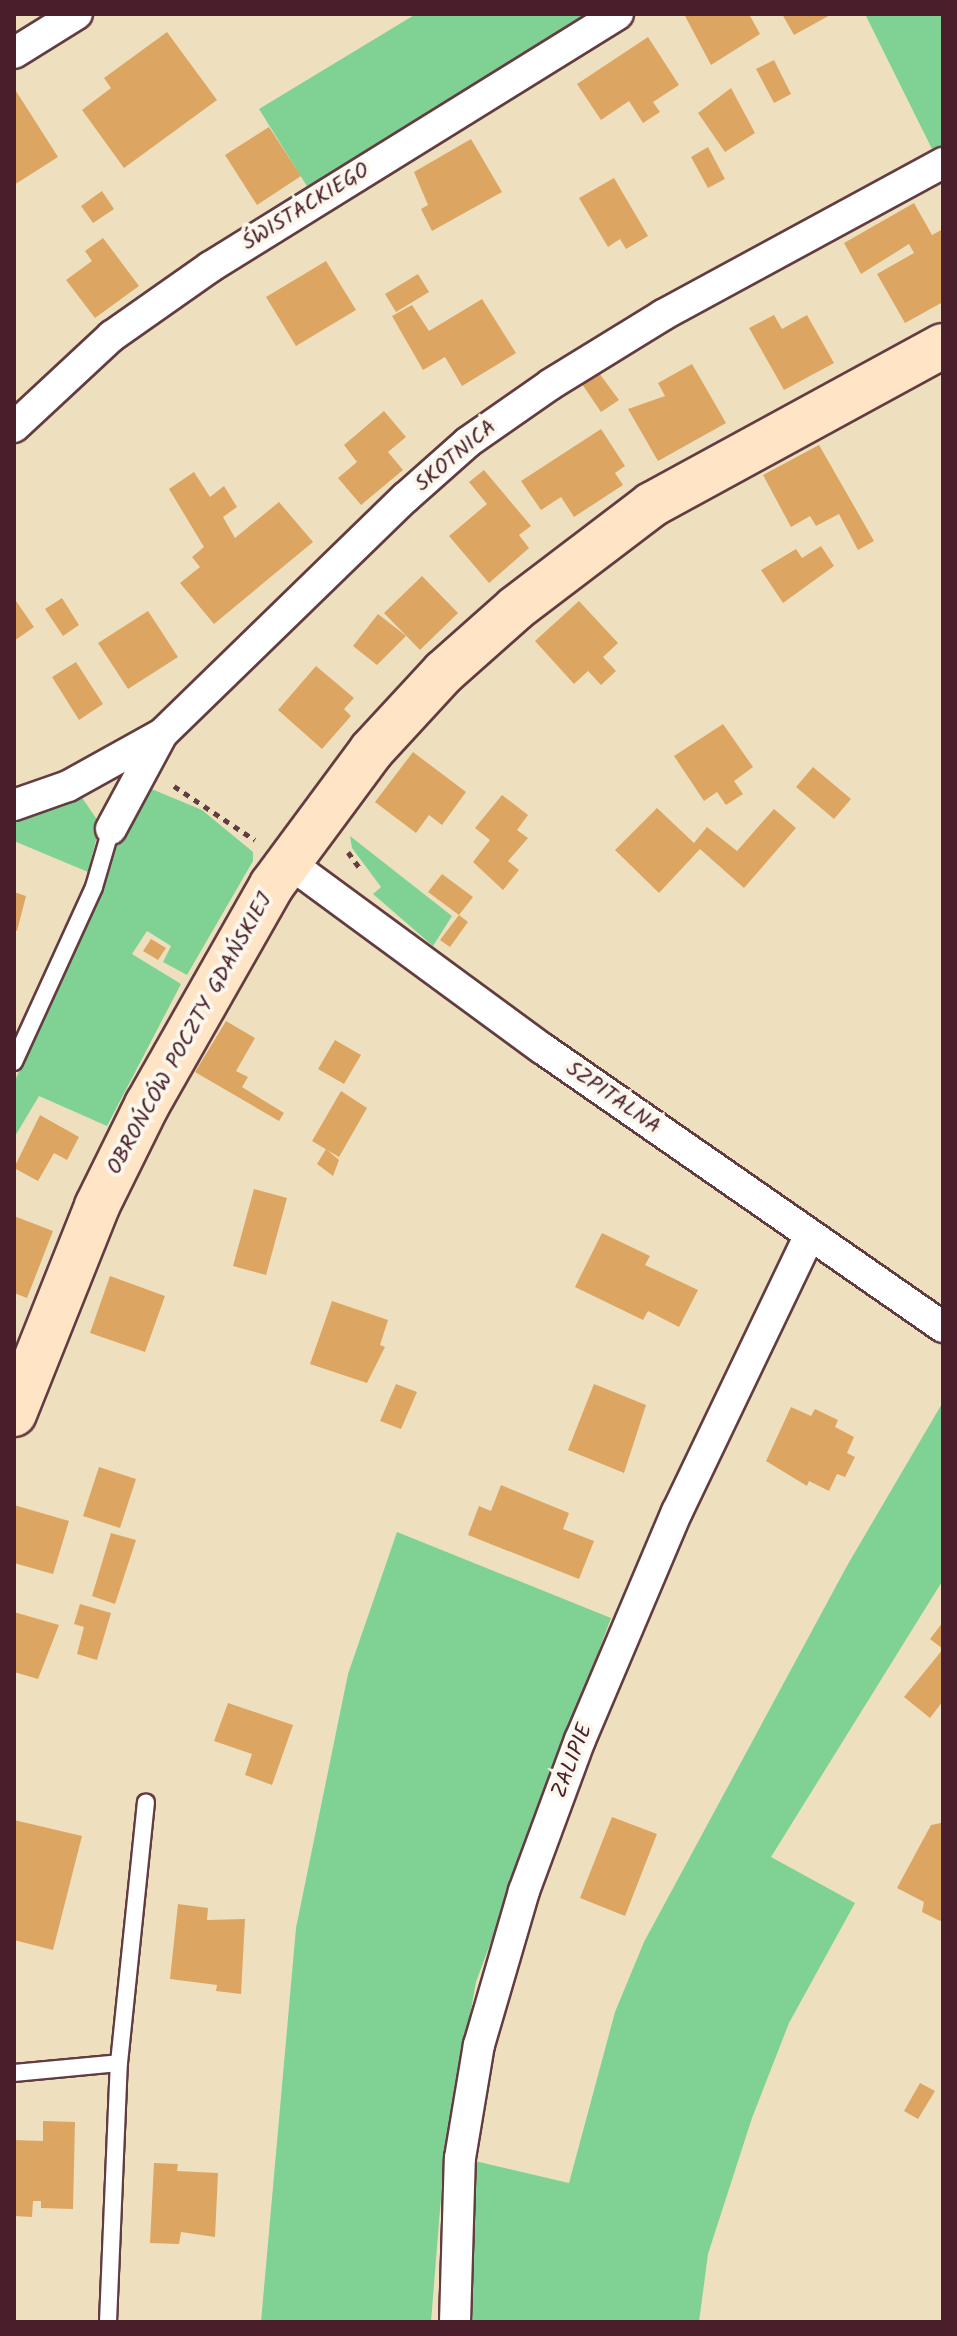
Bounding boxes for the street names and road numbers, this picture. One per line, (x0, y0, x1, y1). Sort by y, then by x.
street label: ŚWISTACKIEGO (237, 157, 375, 257)
street label: SKOTNICA (410, 414, 502, 498)
street label: OBROŃCÓW POCZTY GDAŃSKIEJ (101, 889, 279, 1179)
street label: SZPITALNA (561, 1056, 665, 1140)
street label: ZALIPIE (547, 1720, 599, 1802)

